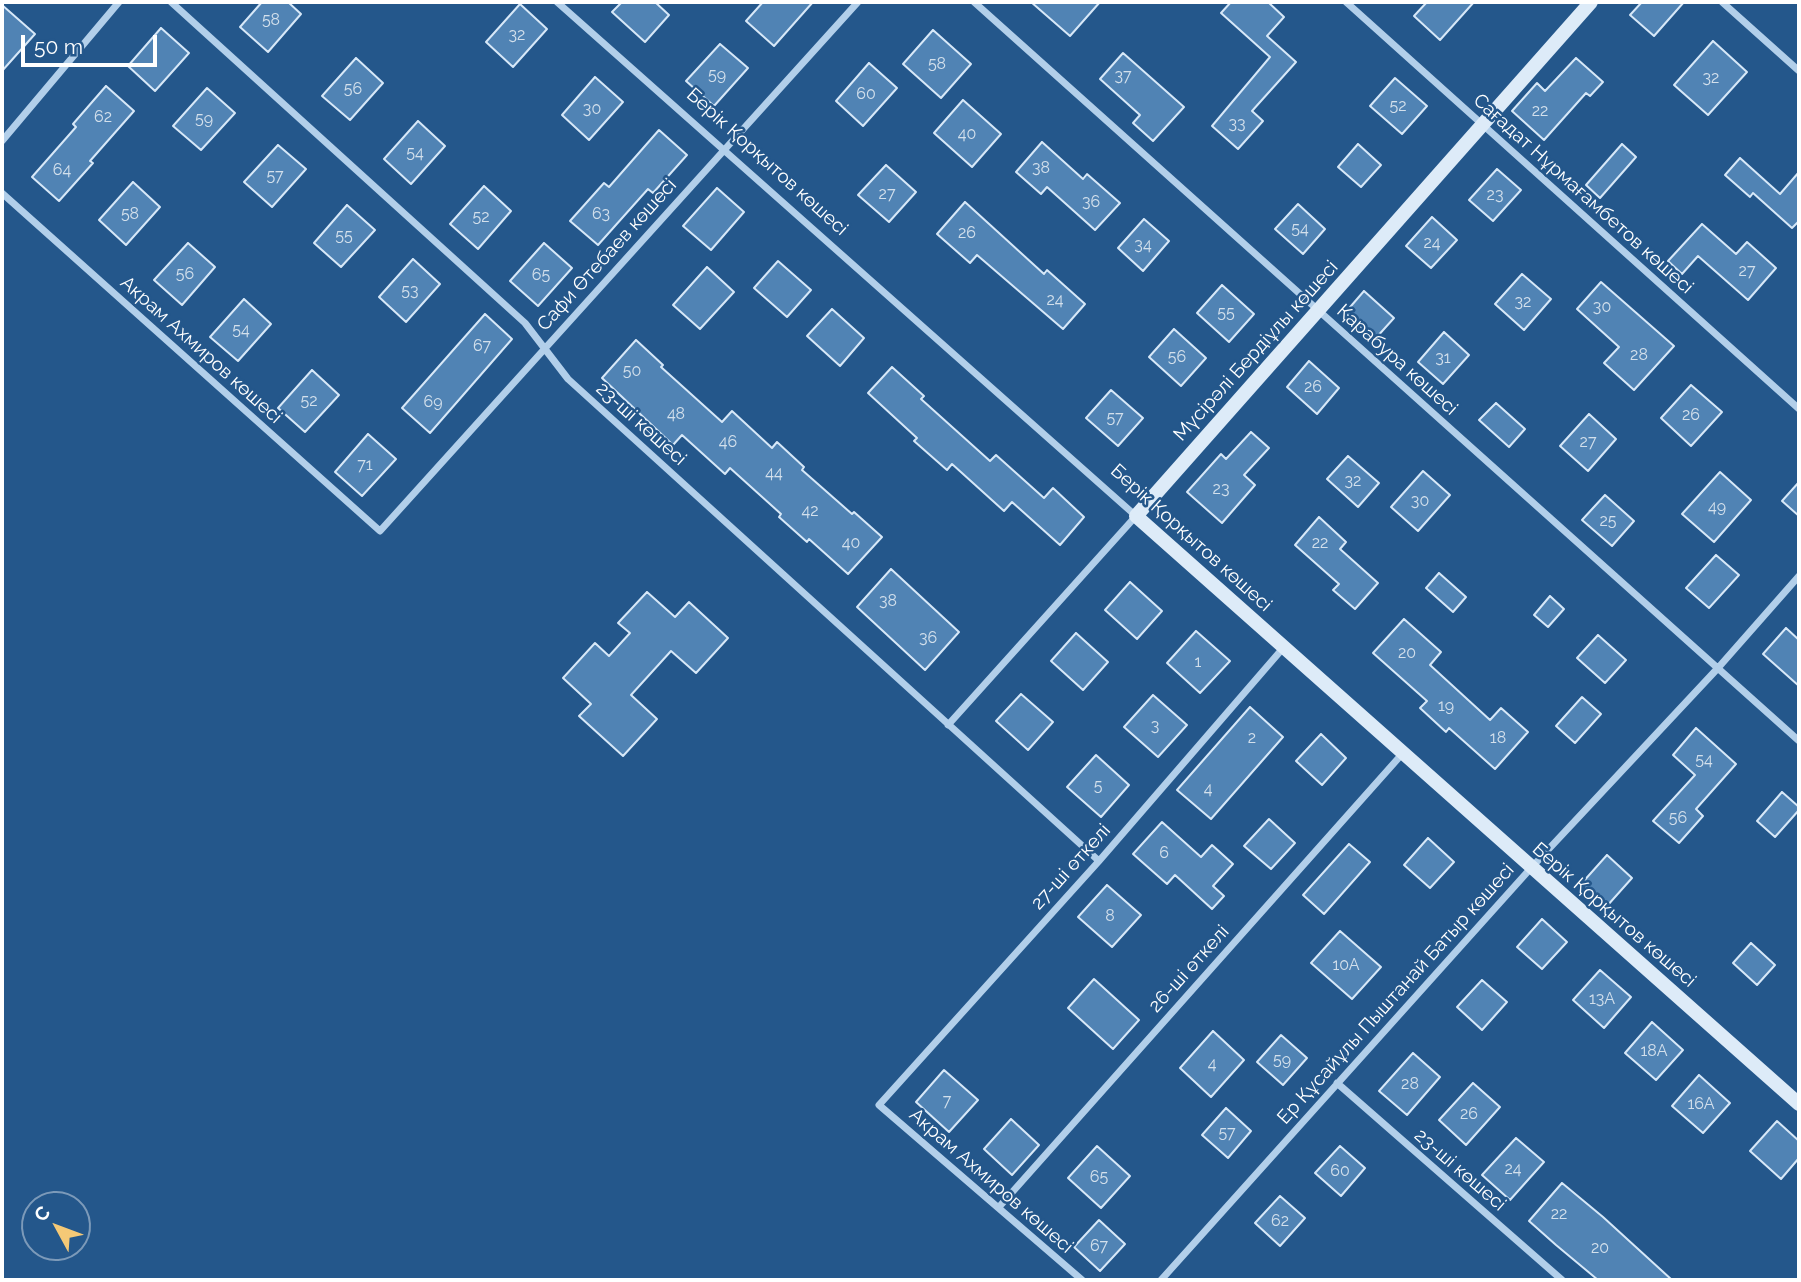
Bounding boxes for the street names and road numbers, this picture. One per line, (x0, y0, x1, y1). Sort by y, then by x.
street label: Берік Қорқытов көшесі (682, 84, 852, 240)
street label: Сағадат Нұрмағамбетов көшесі (1468, 89, 1698, 299)
street label: Сафи Өтебаев көшесі (533, 174, 681, 336)
street label: Мүсірәлі Бердіұлы көшесі (1169, 256, 1343, 446)
street label: Акрам Ахмиров көшесі (116, 271, 286, 429)
street label: Қарабура көшесі (1332, 300, 1462, 420)
street label: 23-шi көшесi (591, 377, 691, 471)
street label: Берік Қорқытов көшесі (1106, 460, 1276, 616)
street label: 27-ші өткелі (1027, 819, 1115, 915)
street label: Берік Қорқытов көшесі (1528, 838, 1700, 992)
street label: Ер Құсайұлы Пыштанай Батыр көшесі (1273, 859, 1519, 1129)
street label: 26-ші өткелі (1144, 921, 1234, 1017)
street label: Акрам Ахмиров көшесі (904, 1104, 1078, 1258)
street label: 23-шi көшесi (1410, 1124, 1510, 1216)

